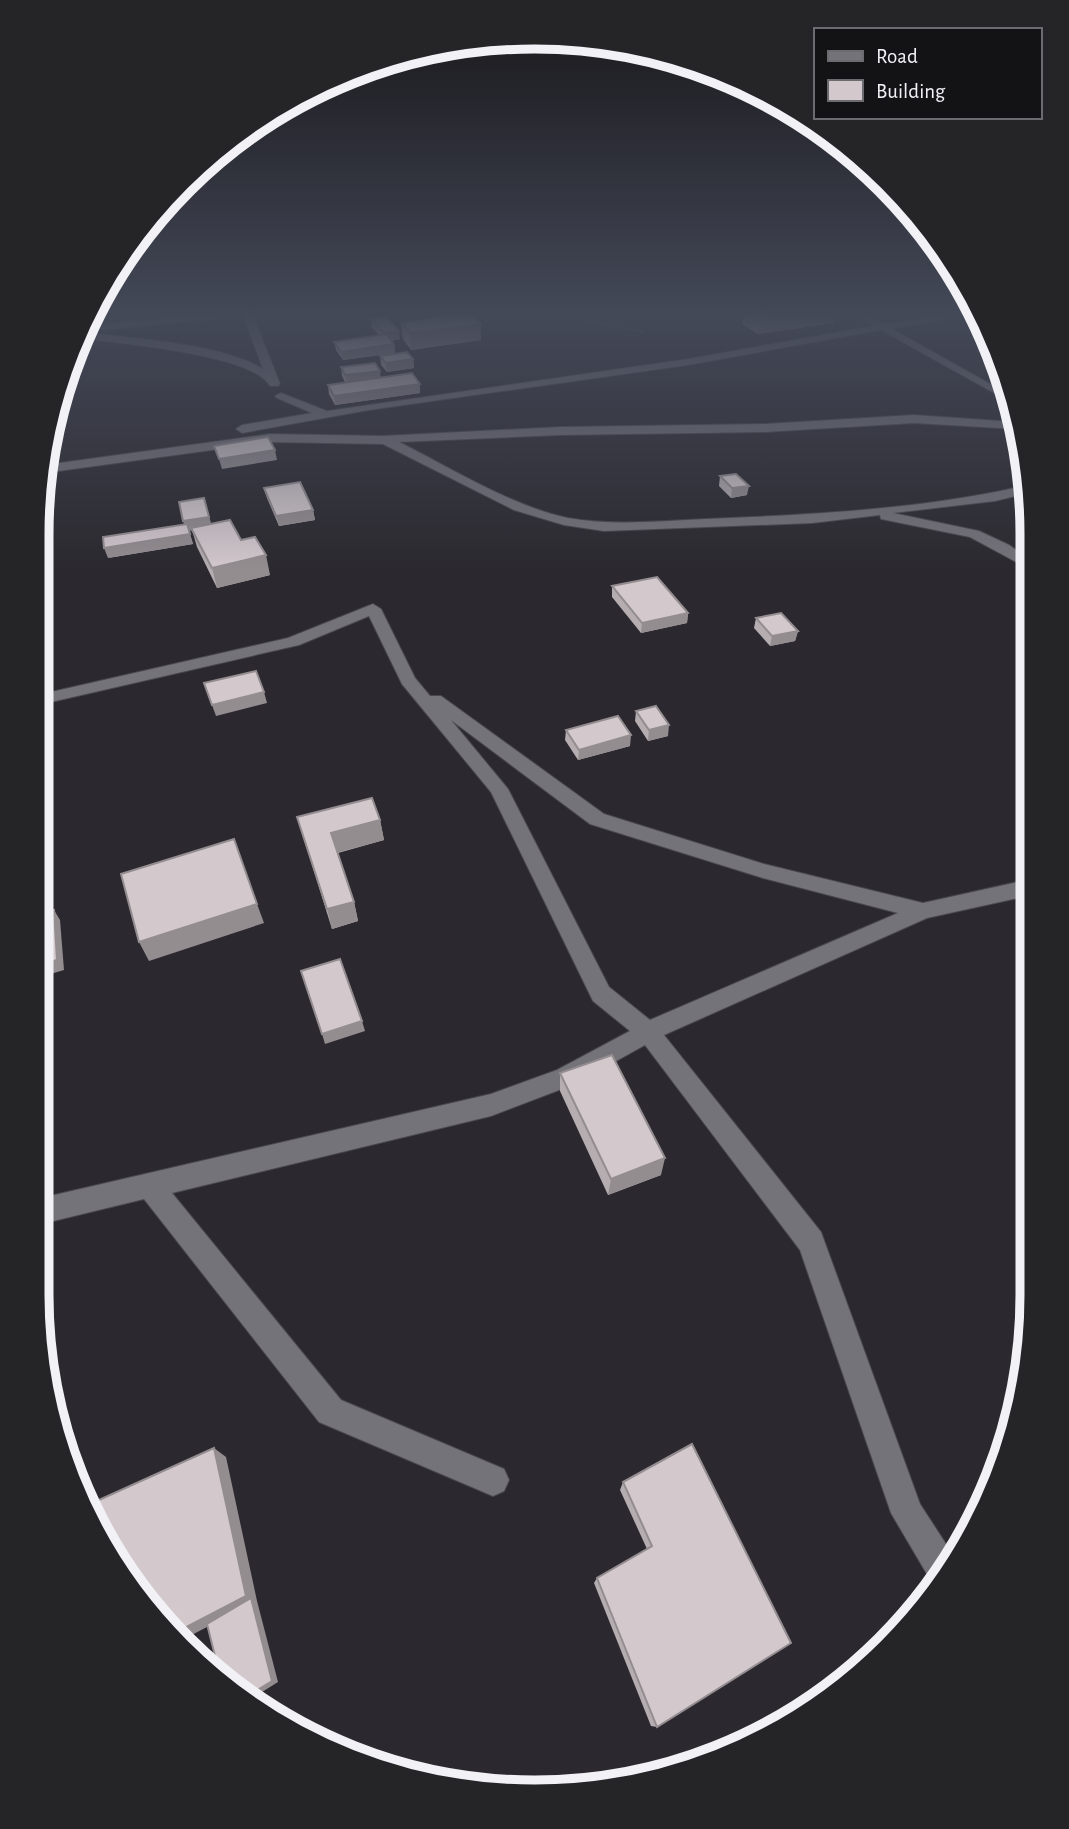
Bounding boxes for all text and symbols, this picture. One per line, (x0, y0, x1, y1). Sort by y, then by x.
legend (814, 28, 1041, 119)
text: Road (876, 46, 918, 67)
text: Building (876, 81, 946, 102)

